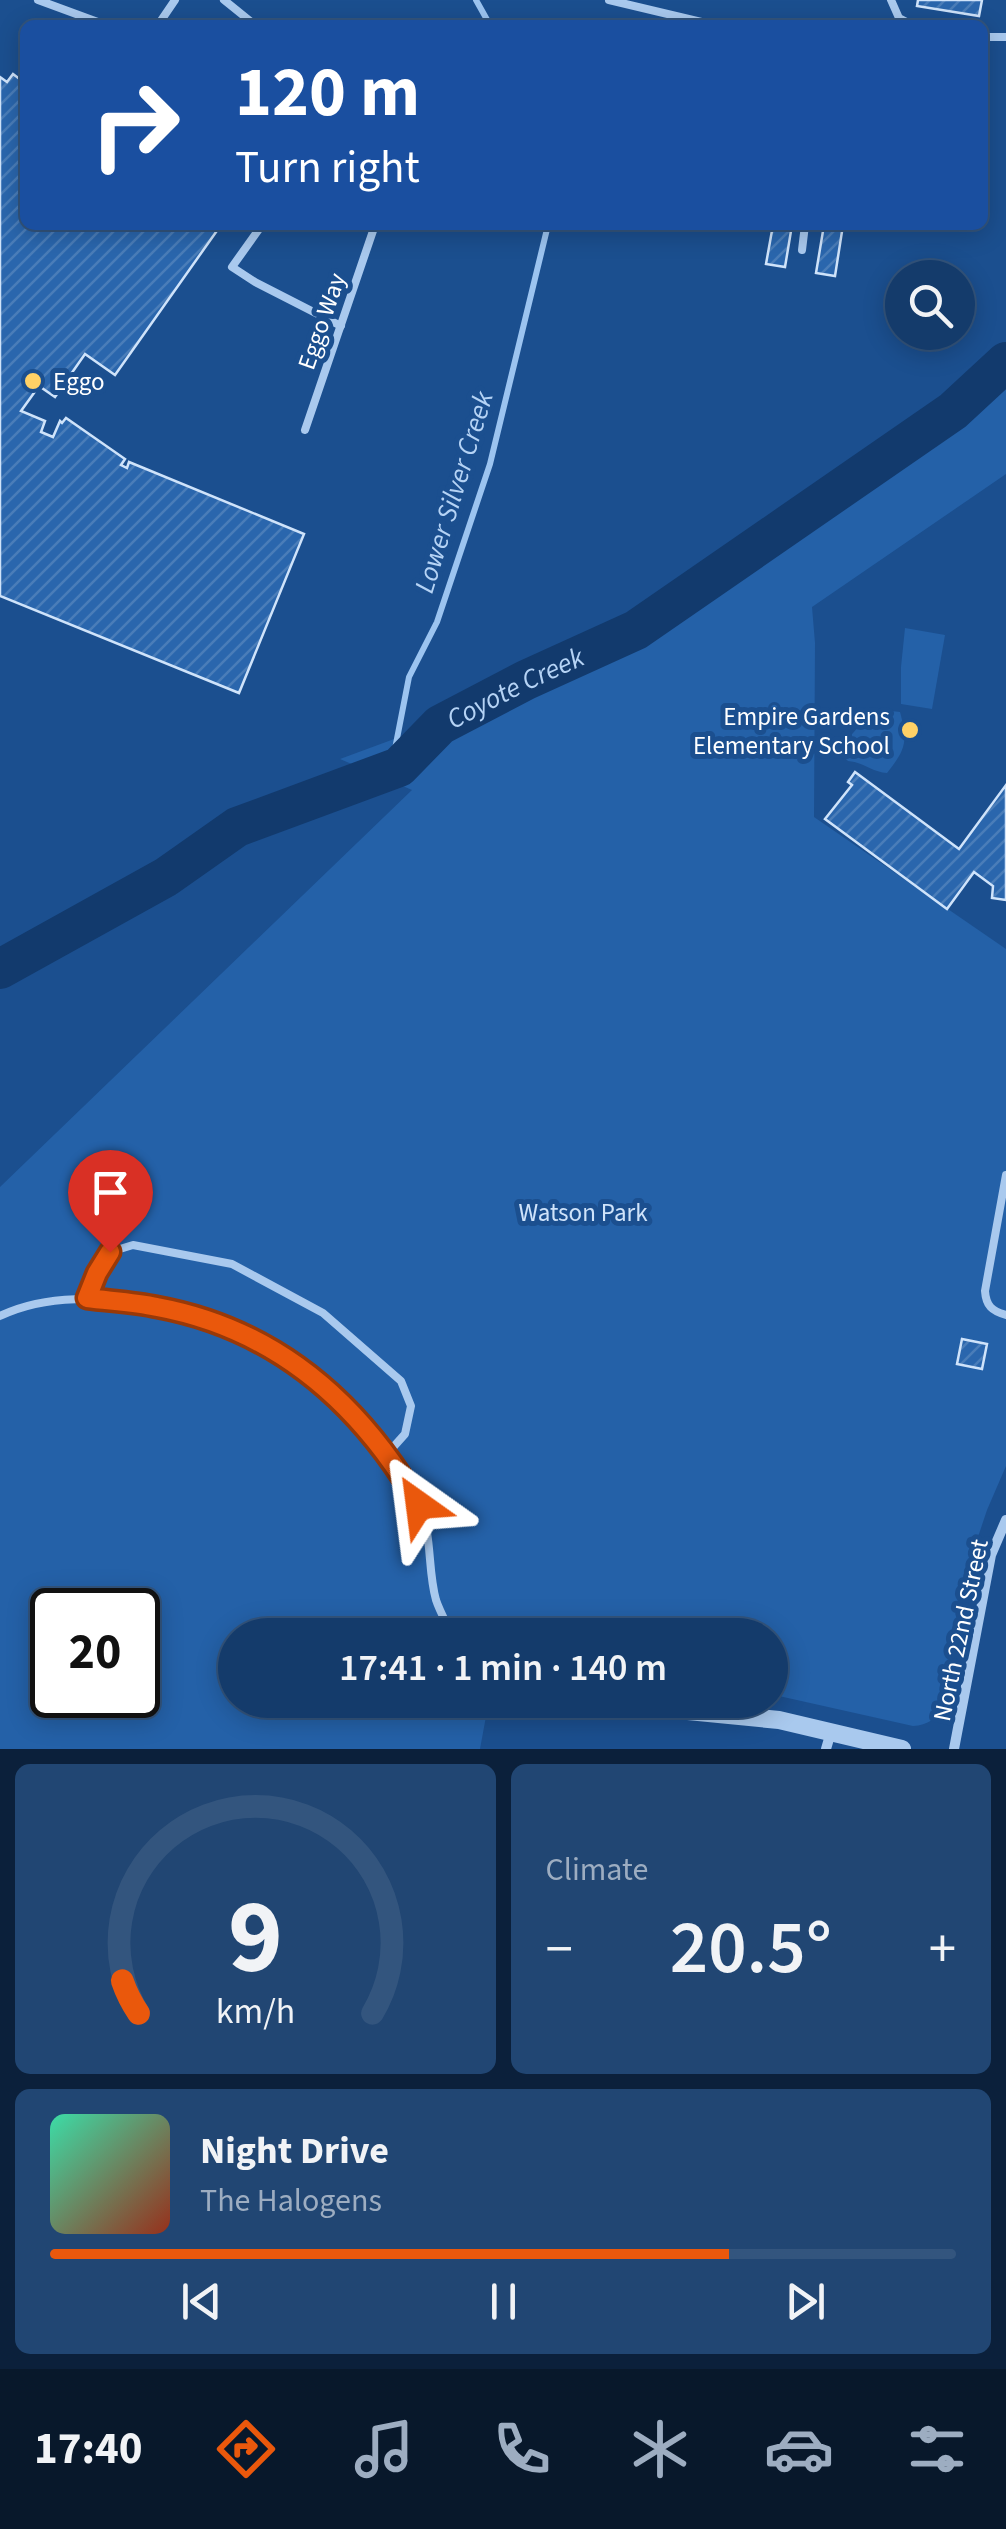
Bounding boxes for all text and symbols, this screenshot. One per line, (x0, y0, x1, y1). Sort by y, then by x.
text: 120 m (235, 43, 420, 143)
icon: right (70, 60, 200, 190)
text: Turn right (235, 136, 420, 200)
map controls (885, 260, 975, 350)
button: search (885, 260, 975, 350)
street label: Eggo Way (289, 268, 355, 375)
place label: Eggo (53, 364, 105, 400)
marker: Eggo (22, 370, 44, 392)
water label: Lower Silver Creek (404, 386, 504, 598)
water label: Coyote Creek (439, 637, 591, 739)
place label: Empire Gardens Elementary School (693, 699, 890, 764)
marker: Empire Gardens Elementary School (899, 719, 921, 741)
pin (68, 1150, 153, 1253)
icon: arrive (83, 1165, 138, 1220)
park label: Watson Park (518, 1195, 648, 1231)
position arrow (367, 1453, 471, 1557)
street label: North 22nd Street (924, 1535, 998, 1725)
speed limit sign: 20 (30, 1588, 160, 1718)
text: 17:41 · 1 min · 140 m (339, 1641, 667, 1695)
text: Climate (546, 1847, 648, 1893)
text: 9 (228, 1865, 283, 2013)
text: 20.5° (670, 1895, 832, 2002)
text: − (546, 1911, 573, 1989)
text: + (929, 1911, 956, 1989)
text: km/h (216, 1986, 295, 2037)
text: Night Drive (200, 2124, 389, 2178)
text: The Halogens (200, 2178, 382, 2224)
icon: previous (174, 2274, 229, 2329)
icon: pause (476, 2274, 531, 2329)
icon: next (778, 2274, 833, 2329)
icon: directions (211, 2414, 281, 2484)
icon: music (349, 2414, 419, 2484)
icon: phone (487, 2414, 557, 2484)
icon: climate (625, 2414, 695, 2484)
icon: car (764, 2414, 834, 2484)
icon: filters (902, 2414, 972, 2484)
text: 17:40 (34, 2417, 143, 2481)

